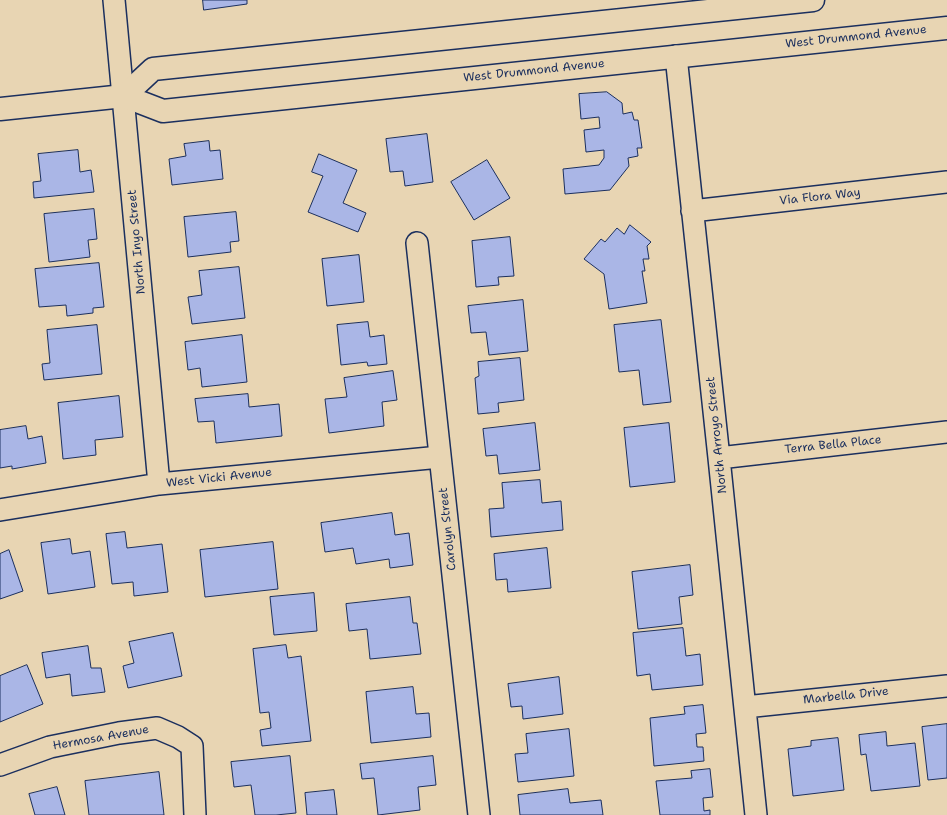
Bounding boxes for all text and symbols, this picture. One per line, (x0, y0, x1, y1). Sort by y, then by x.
street label: West Drummond Avenue (785, 22, 927, 52)
street label: West Drummond Avenue (463, 56, 605, 86)
street label: Via Flora Way (779, 186, 861, 208)
street label: North Inyo Street (125, 189, 149, 295)
street label: North Arroyo Street (704, 376, 730, 494)
street label: Terra Bella Place (784, 433, 882, 457)
street label: West Vicki Avenue (165, 465, 273, 491)
street label: Carolyn Street (436, 487, 460, 571)
street label: Marbella Drive (802, 684, 890, 708)
street label: Hermosa Avenue (52, 722, 150, 754)

